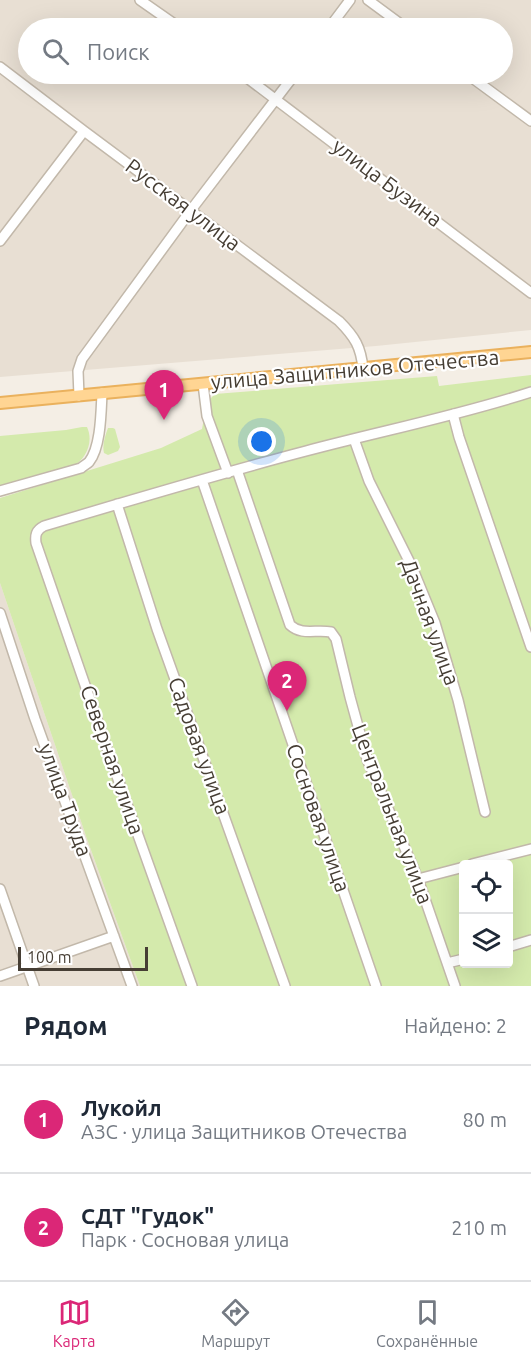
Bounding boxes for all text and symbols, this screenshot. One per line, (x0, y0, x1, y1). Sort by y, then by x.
search box (18, 18, 513, 84)
icon: search (39, 35, 72, 68)
text: Поиск (87, 39, 150, 64)
street label: улица Бузина (328, 133, 447, 231)
street label: Русская улица (121, 153, 246, 255)
street label: улица Защитников Отечества (210, 344, 500, 394)
pin: 1 (144, 370, 184, 420)
your location (247, 427, 276, 456)
street label: Дачная улица (397, 555, 465, 688)
pin: 2 (268, 662, 306, 711)
street label: Садовая улица (164, 674, 236, 818)
street label: Северная улица (76, 682, 150, 838)
street label: Центральная улица (348, 720, 438, 907)
street label: улица Труда (34, 740, 97, 859)
street label: Сосновая улица (282, 740, 356, 895)
map controls (459, 860, 513, 968)
button: locate (459, 860, 513, 914)
button: layers (459, 914, 513, 968)
scale bar (18, 944, 148, 972)
text: 100 m (27, 948, 72, 966)
text: Рядом (24, 1011, 108, 1040)
text: Найдено: 2 (404, 1014, 507, 1037)
text: Лукойл (81, 1095, 162, 1120)
text: 1 (38, 1108, 49, 1131)
text: 80 m (463, 1108, 507, 1131)
text: АЗС · улица Защитников Отечества (81, 1120, 407, 1143)
text: СДТ "Гудок" (81, 1203, 214, 1228)
text: 2 (38, 1216, 49, 1239)
text: 210 m (451, 1216, 507, 1239)
text: Парк · Сосновая улица (81, 1228, 289, 1251)
tab: Карта (53, 1296, 95, 1350)
tab: Маршрут (201, 1296, 270, 1350)
tab: Сохранённые (376, 1296, 478, 1350)

